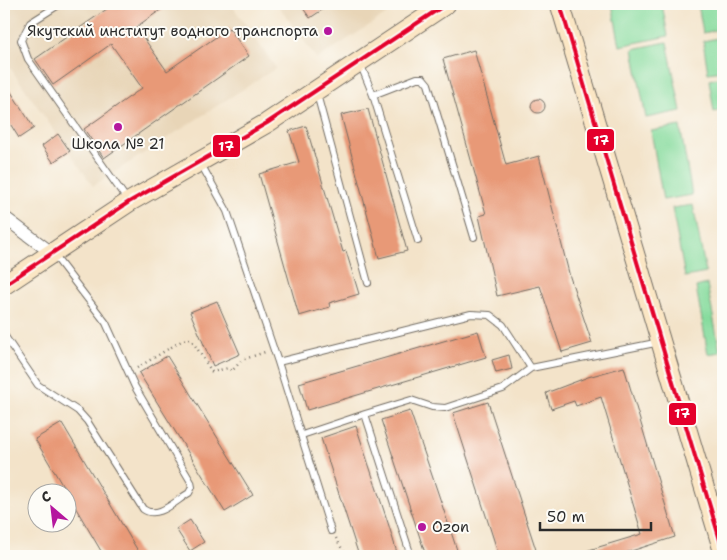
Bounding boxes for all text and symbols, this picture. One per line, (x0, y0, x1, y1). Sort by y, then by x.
place label: Якутский институт водного транспорта (27, 21, 319, 41)
marker: Якутский институт водного транспорта (322, 25, 334, 37)
marker: Школа № 21 (112, 121, 124, 133)
line badge: 17 (586, 128, 615, 152)
text: 17 (593, 131, 609, 149)
place label: Школа № 21 (72, 134, 164, 154)
line badge: 17 (212, 134, 241, 158)
text: 17 (218, 137, 234, 155)
line badge: 17 (668, 402, 697, 426)
text: 17 (674, 404, 690, 422)
north arrow (28, 482, 78, 532)
text: С (38, 487, 54, 506)
scale bar (540, 500, 651, 532)
text: 50 m (547, 507, 585, 527)
place label: Ozon (432, 517, 469, 537)
marker: Ozon (416, 521, 428, 533)

